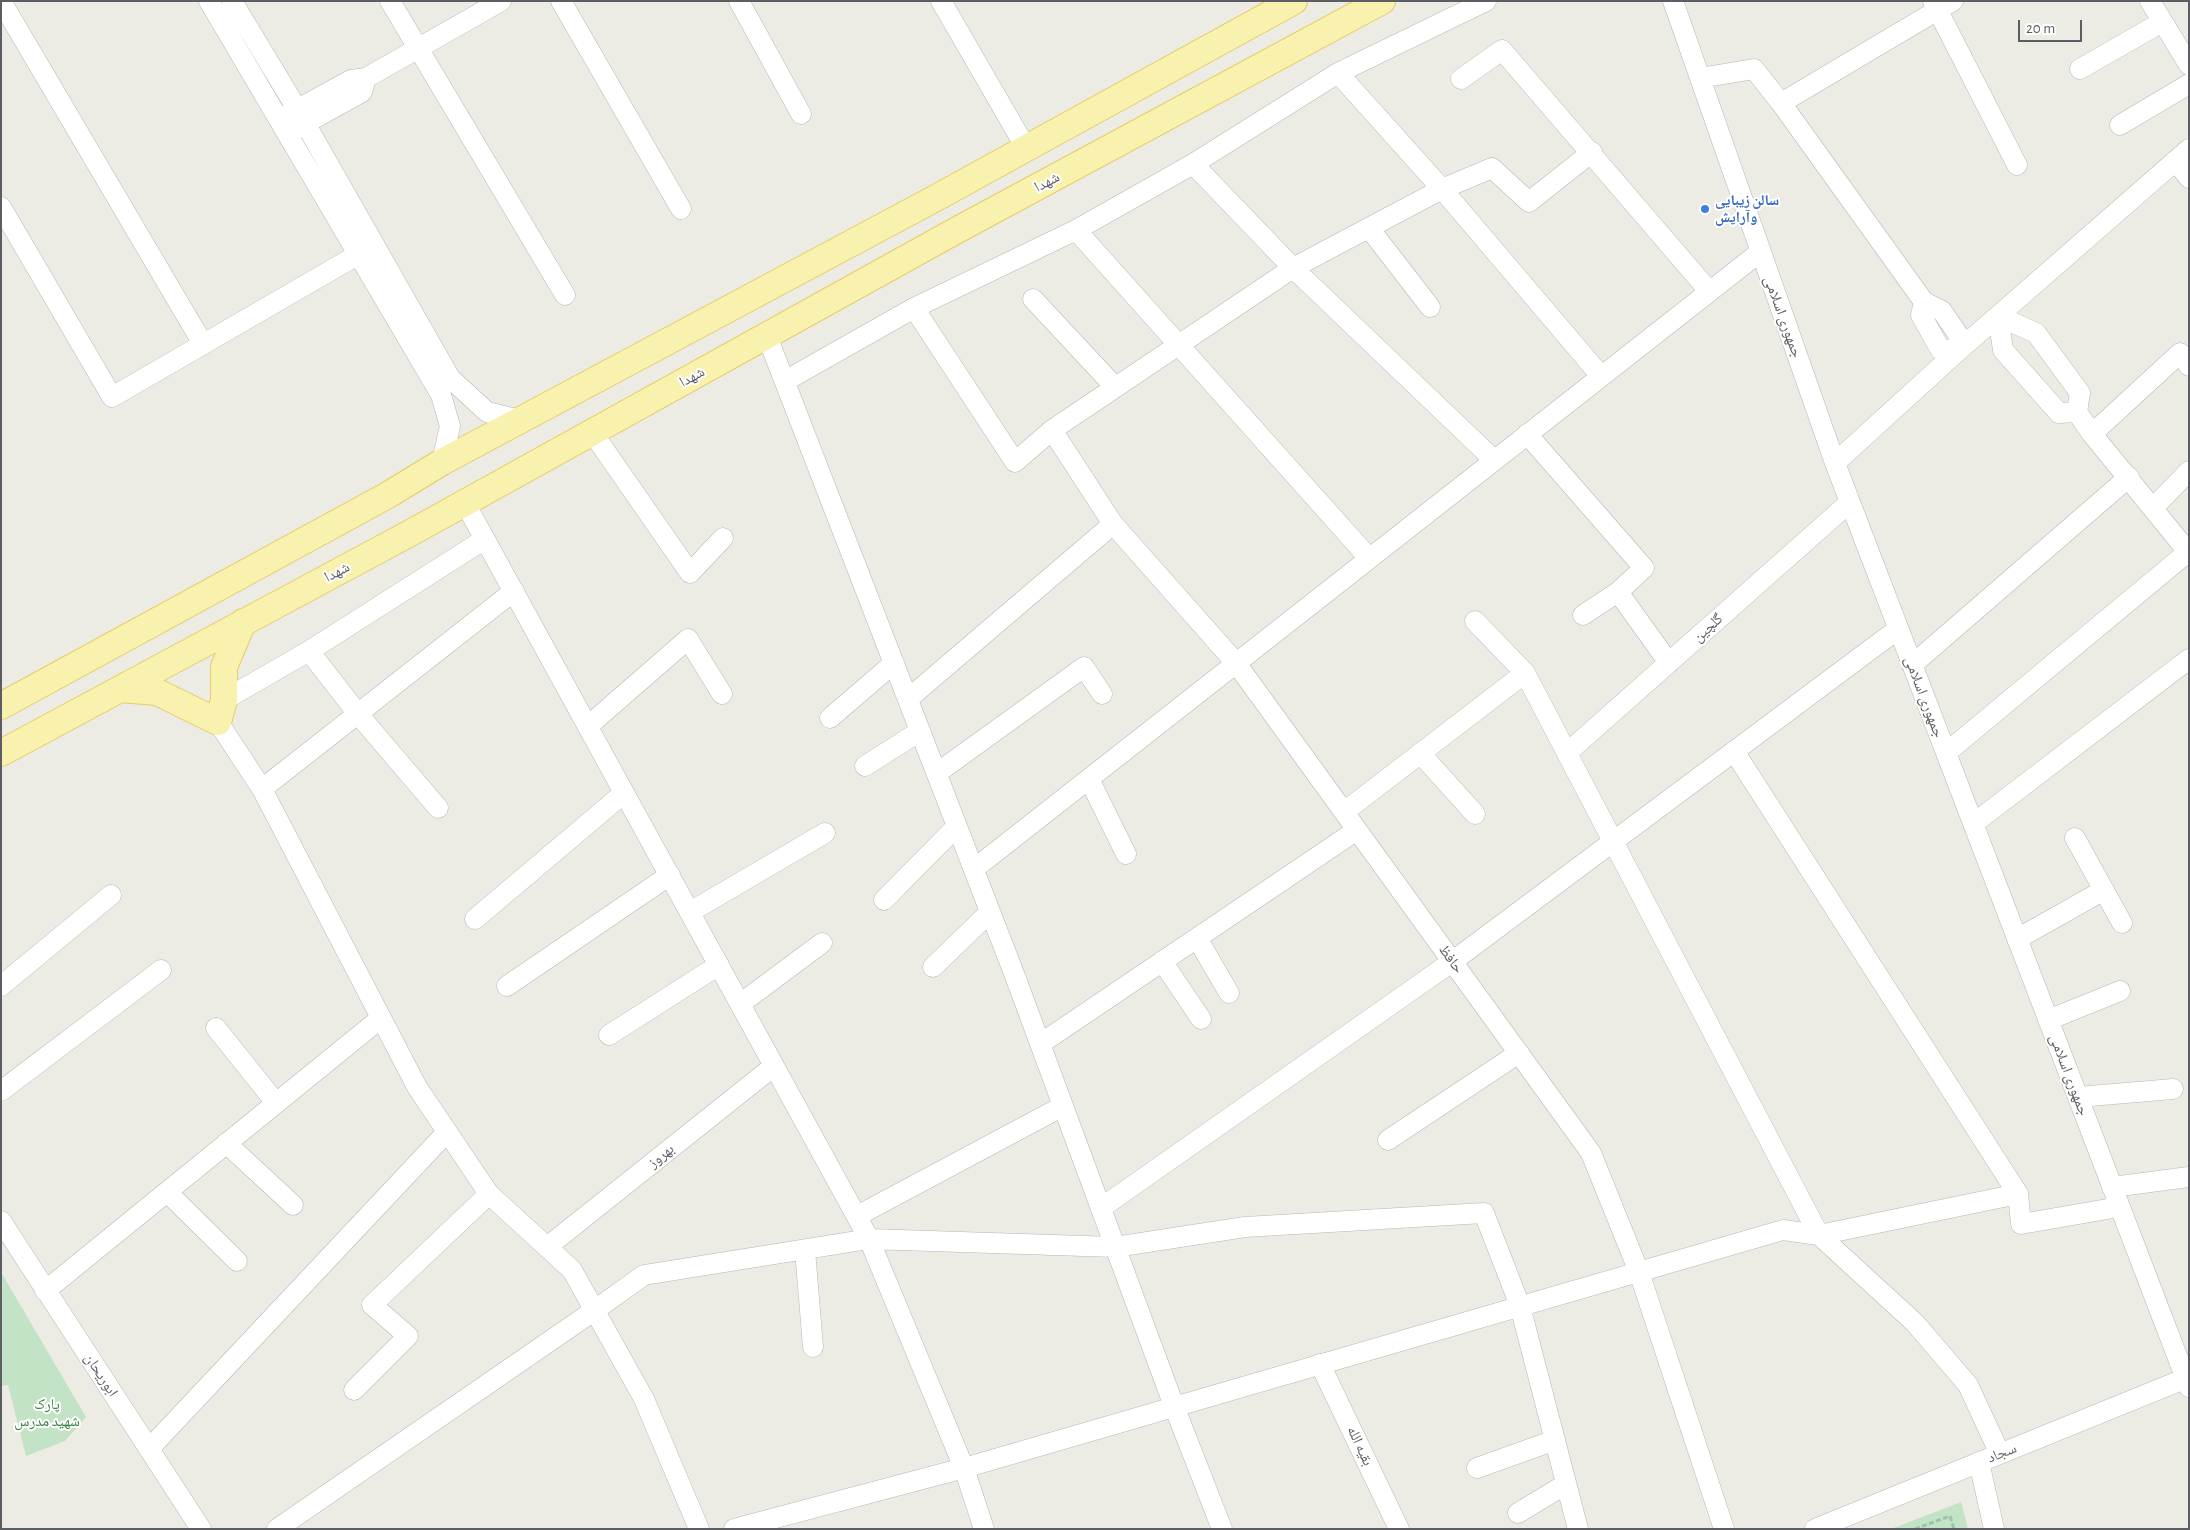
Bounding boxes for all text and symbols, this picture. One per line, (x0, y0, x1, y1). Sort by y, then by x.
scale bar (2020, 10, 2084, 42)
text: 20 m (2026, 21, 2055, 36)
street label: شهدا (1031, 168, 1063, 196)
place label: سالن زیبایی وآرایش (1715, 191, 1779, 226)
marker: سالن زیبایی وآرایش (1699, 203, 1711, 215)
street label: جمهوری اسلامی (1760, 274, 1806, 360)
street label: شهدا (676, 363, 708, 391)
street label: شهدا (321, 558, 353, 586)
street label: گلچین (1689, 610, 1727, 646)
street label: جمهوری اسلامی (1900, 654, 1948, 740)
street label: حافظ (1435, 941, 1467, 977)
street label: جمهوری اسلامی (2045, 1032, 2093, 1118)
street label: بهروز (644, 1140, 678, 1172)
street label: ابوریحان (80, 1350, 122, 1400)
park label: پارک شهید مدرس (14, 1395, 80, 1430)
street label: بقیه الله (1343, 1423, 1377, 1469)
street label: سجاد (1985, 1439, 2019, 1467)

